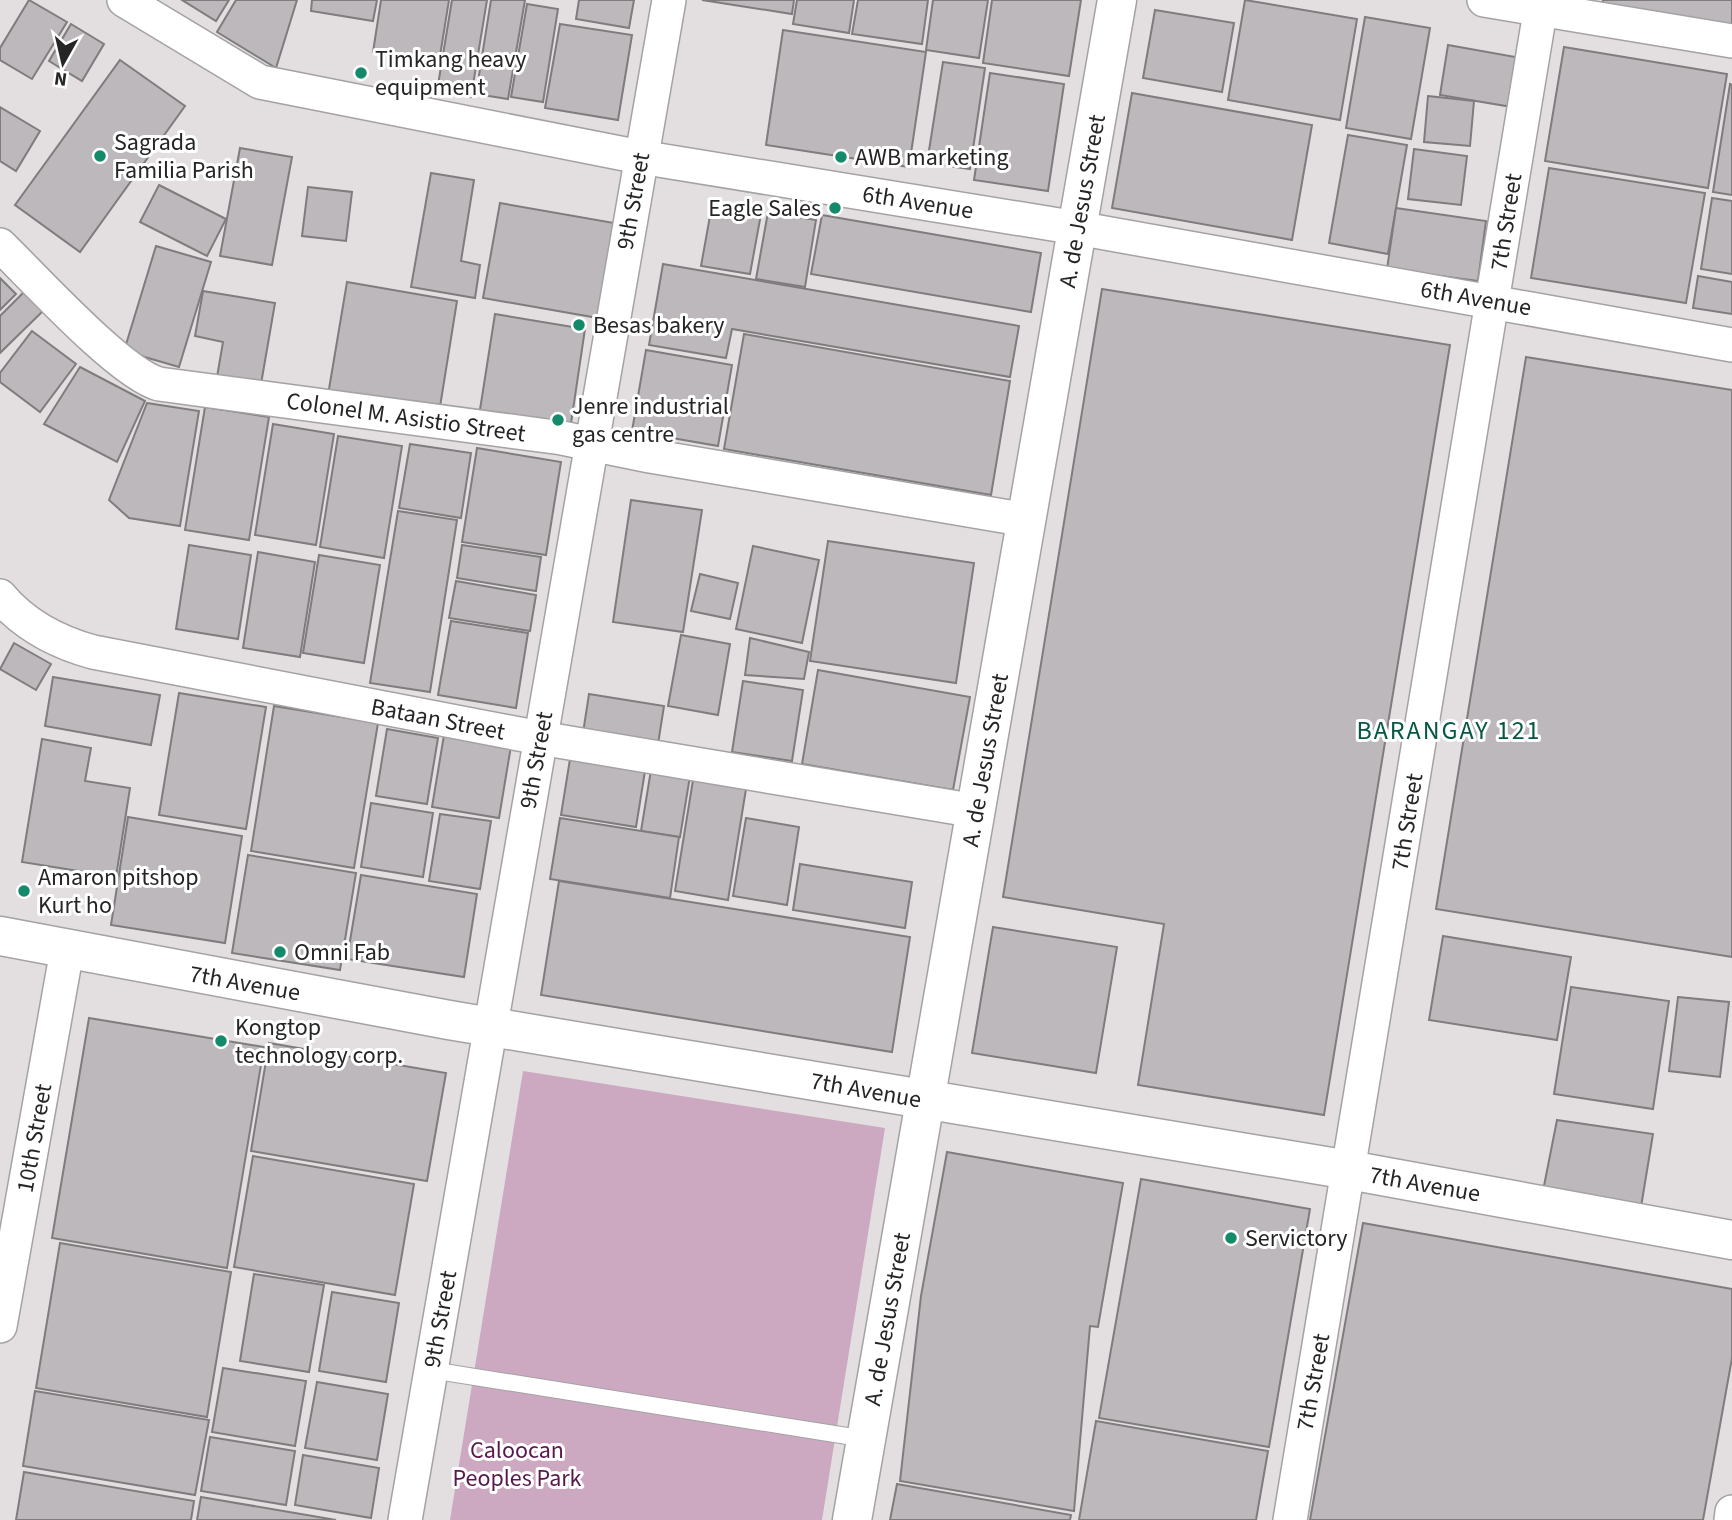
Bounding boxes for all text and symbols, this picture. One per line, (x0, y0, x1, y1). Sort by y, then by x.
north arrow (28, 28, 98, 98)
place label: Timkang heavy equipment (375, 42, 527, 105)
text: N (53, 64, 69, 93)
marker: Timkang heavy equipment (353, 65, 369, 81)
street label: A. de Jesus Street (1050, 112, 1115, 290)
place label: Sagrada Familia Parish (114, 125, 254, 188)
place label: AWB marketing (855, 140, 1008, 175)
marker: Sagrada Familia Parish (92, 148, 108, 164)
marker: AWB marketing (833, 149, 849, 165)
street label: 9th Street (608, 150, 659, 252)
street label: 7th Street (1482, 171, 1531, 273)
street label: 6th Avenue (860, 176, 976, 229)
place label: Eagle Sales (708, 191, 821, 226)
marker: Eagle Sales (827, 200, 843, 216)
street label: 6th Avenue (1418, 272, 1534, 325)
place label: Besas bakery (593, 308, 725, 343)
marker: Besas bakery (571, 317, 587, 333)
street label: Colonel M. Asistio Street (284, 383, 528, 452)
place label: Jenre industrial gas centre (572, 389, 729, 452)
marker: Jenre industrial gas centre (550, 412, 566, 428)
street label: A. de Jesus Street (953, 671, 1018, 849)
street label: Bataan Street (368, 689, 508, 750)
street label: 9th Street (511, 709, 562, 811)
district label: BARANGAY 121 (1356, 712, 1542, 749)
street label: 7th Street (1383, 771, 1432, 873)
place label: Amaron pitshop Kurt ho (38, 860, 199, 923)
marker: Amaron pitshop Kurt ho (16, 883, 32, 899)
place label: Omni Fab (294, 935, 390, 970)
marker: Omni Fab (272, 944, 288, 960)
street label: 7th Avenue (187, 957, 303, 1010)
place label: Kongtop technology corp. (235, 1010, 403, 1073)
marker: Kongtop technology corp. (213, 1033, 229, 1049)
street label: 7th Avenue (808, 1064, 924, 1117)
street label: 10th Street (8, 1081, 61, 1195)
street label: 7th Avenue (1367, 1158, 1483, 1211)
place label: Servictory (1245, 1221, 1347, 1256)
street label: A. de Jesus Street (855, 1230, 920, 1408)
marker: Servictory (1223, 1230, 1239, 1246)
street label: 9th Street (415, 1268, 466, 1370)
street label: 7th Street (1288, 1331, 1339, 1433)
park label: Caloocan Peoples Park (453, 1433, 582, 1496)

